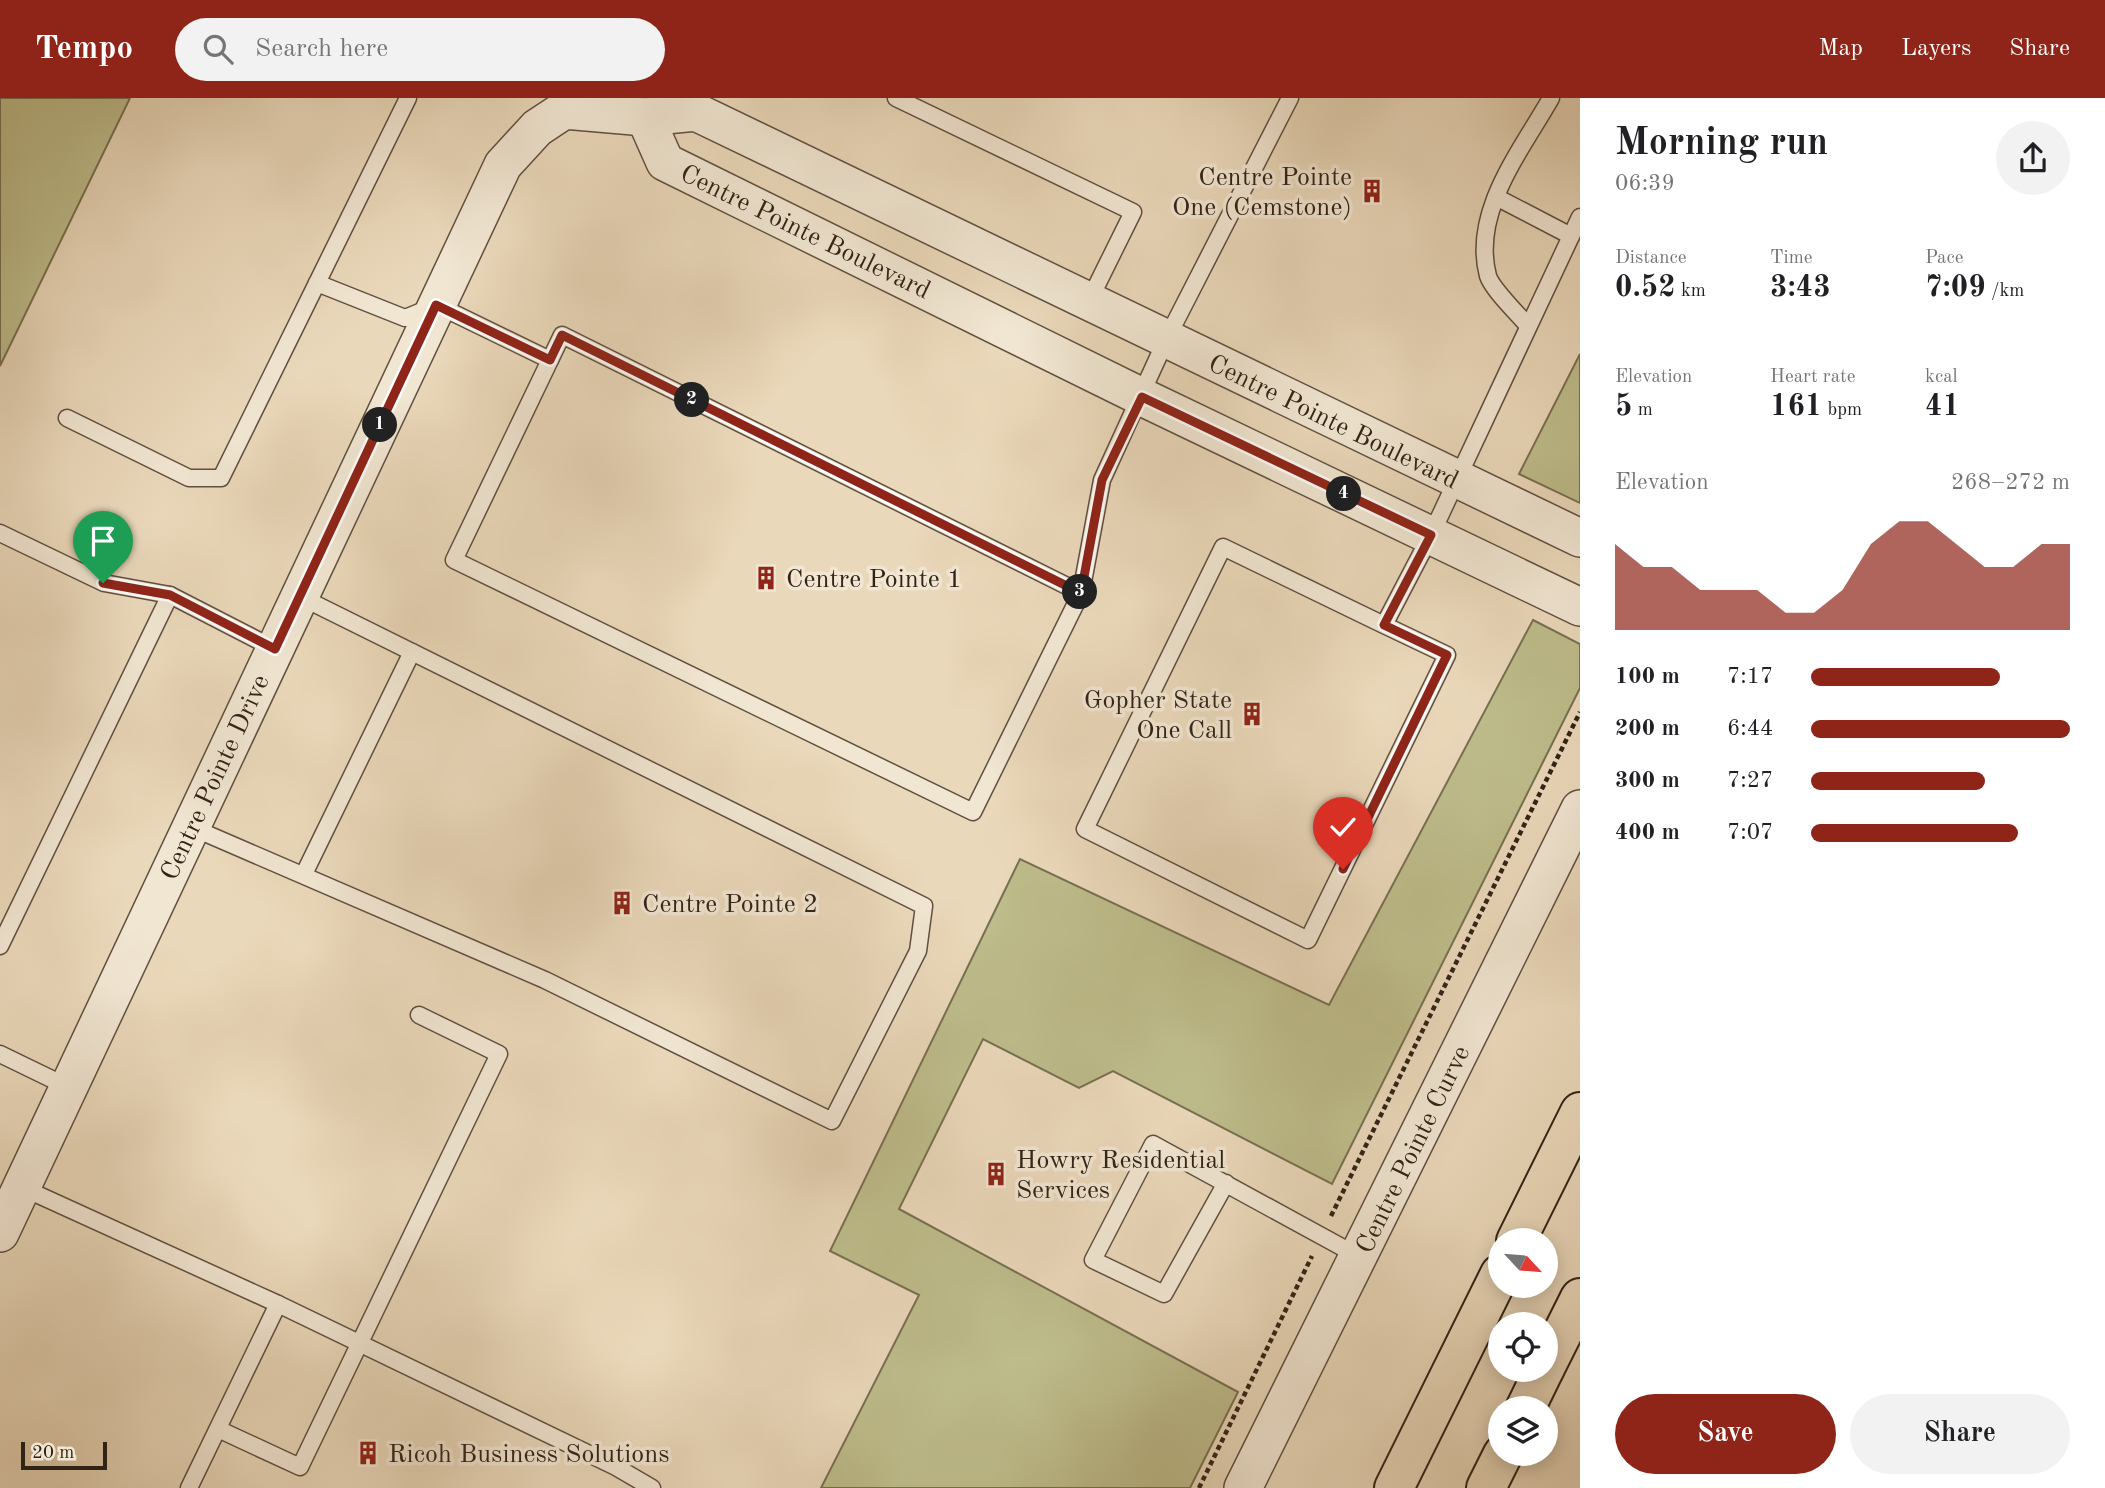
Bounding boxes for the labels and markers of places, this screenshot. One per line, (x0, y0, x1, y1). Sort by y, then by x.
place label: Centre Pointe One (Cemstone) (1172, 165, 1352, 221)
building icon: Centre Pointe One (Cemstone) (1358, 177, 1386, 205)
pin: 2 (674, 382, 710, 418)
pin: 1 (362, 408, 398, 442)
pin: 4 (1326, 476, 1362, 512)
pin (73, 511, 133, 583)
building icon: Centre Pointe 1 (752, 564, 780, 592)
place label: Centre Pointe 1 (786, 567, 962, 593)
pin: 3 (1062, 574, 1098, 610)
place label: Gopher State One Call (1084, 688, 1232, 744)
building icon: Gopher State One Call (1238, 700, 1266, 728)
pin (1313, 797, 1373, 869)
building icon: Centre Pointe 2 (608, 889, 636, 917)
place label: Centre Pointe 2 (642, 892, 818, 918)
place label: Howry Residential Services (1016, 1148, 1225, 1204)
building icon: Howry Residential Services (982, 1160, 1010, 1188)
building icon: Ricoh Business Solutions (354, 1439, 382, 1467)
place label: Ricoh Business Solutions (388, 1442, 670, 1468)

